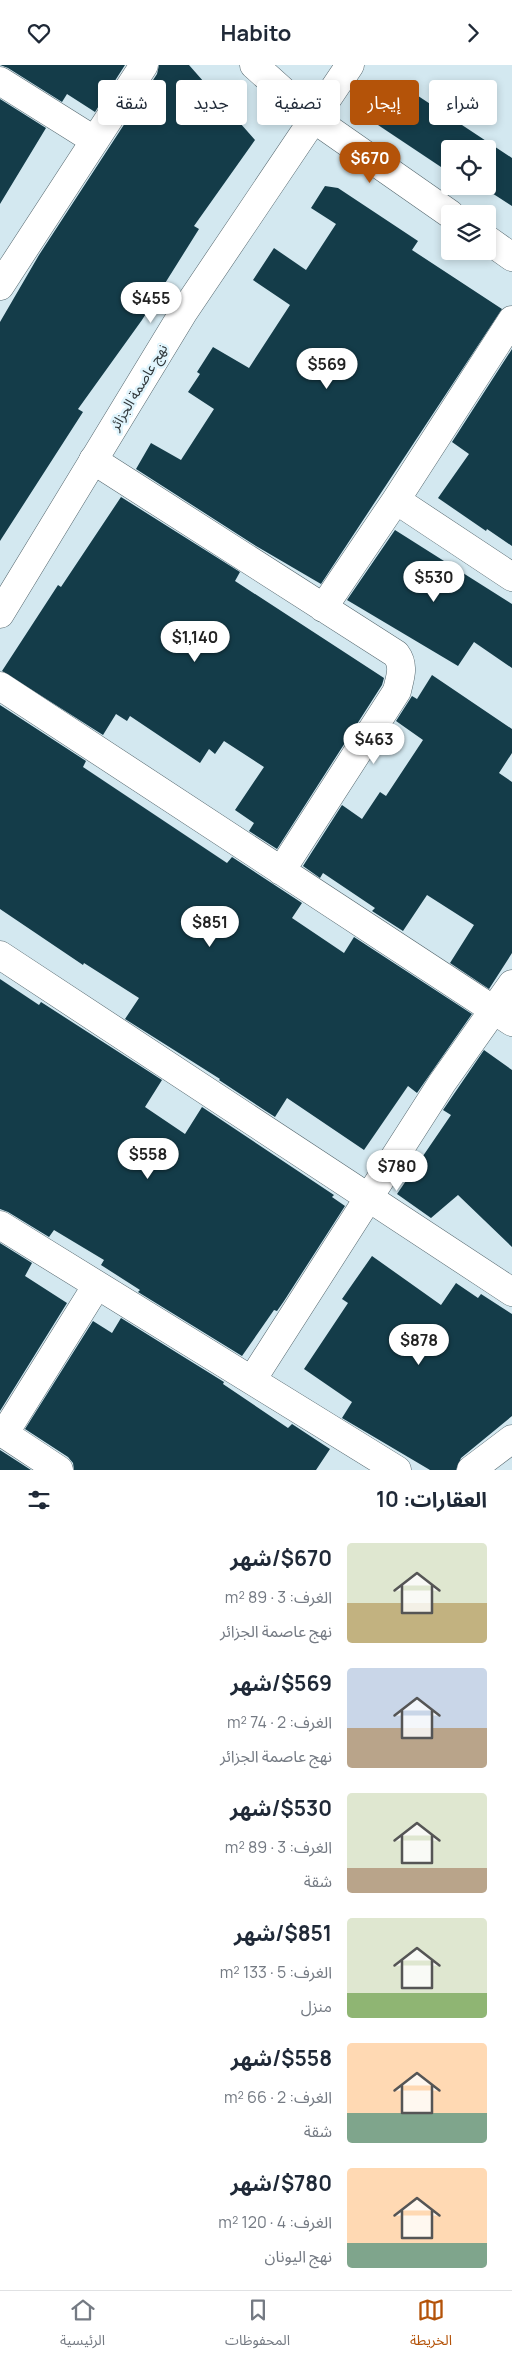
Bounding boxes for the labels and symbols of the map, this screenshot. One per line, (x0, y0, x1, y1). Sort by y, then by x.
pin: $670 (340, 141, 400, 184)
pin: $455 (121, 281, 181, 324)
street label: نهج عاصمة الجزائر (104, 340, 173, 436)
pin: $569 (297, 347, 357, 390)
pin: $530 (404, 561, 464, 603)
pin: $1,140 (154, 621, 236, 663)
pin: $463 (344, 723, 404, 765)
pin: $851 (180, 905, 240, 948)
pin: $558 (118, 1137, 178, 1180)
pin: $780 (367, 1149, 427, 1192)
pin: $878 (389, 1323, 449, 1366)

